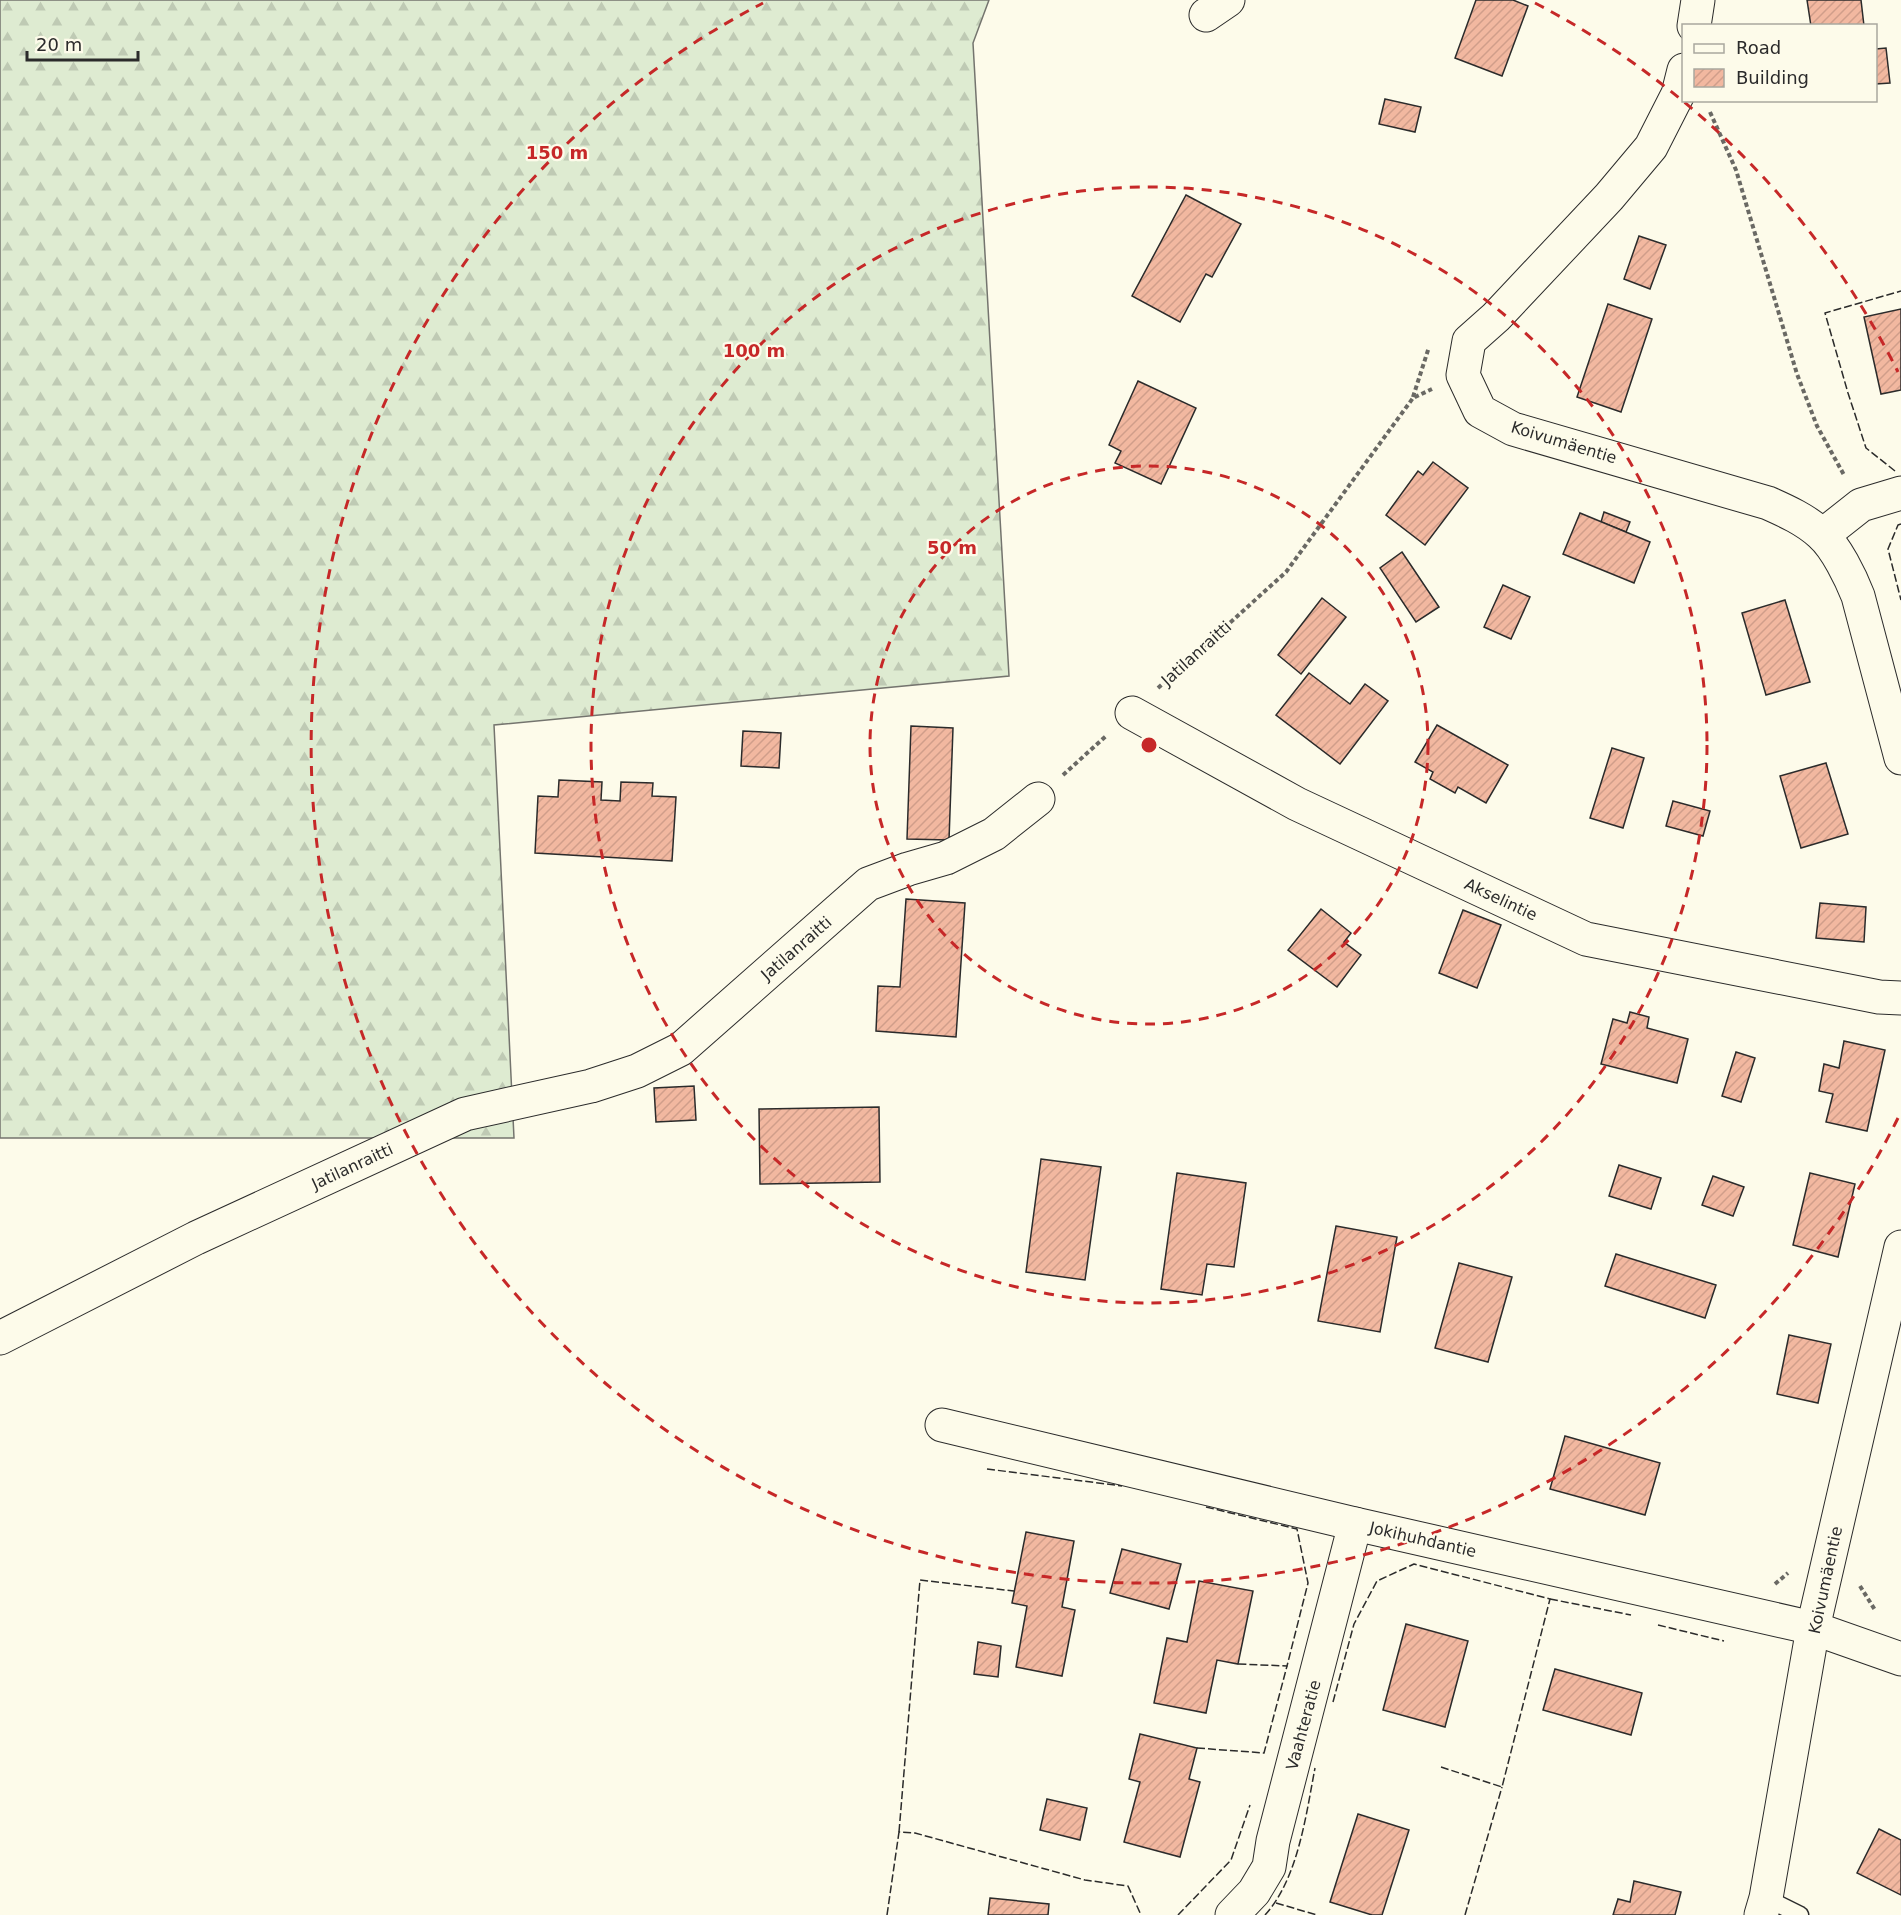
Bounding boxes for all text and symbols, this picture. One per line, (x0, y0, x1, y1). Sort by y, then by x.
scale bar (27, 24, 138, 62)
legend (1682, 24, 1877, 102)
text: 20 m (36, 34, 82, 55)
text: Road (1736, 37, 1781, 58)
text: Building (1736, 67, 1809, 88)
text: 150 m (526, 142, 588, 163)
text: 100 m (723, 340, 785, 361)
street label: Koivumäentie (1509, 417, 1619, 468)
text: 50 m (927, 537, 977, 558)
street label: Jatilanraitti (1157, 617, 1235, 690)
centre of rings (1139, 735, 1159, 755)
street label: Akselintie (1461, 874, 1540, 925)
street label: Jatilanraitti (756, 913, 836, 985)
street label: Jatilanraitti (308, 1139, 396, 1194)
street label: Jokihuhdantie (1367, 1518, 1478, 1561)
street label: Koivumäentie (1805, 1525, 1846, 1636)
street label: Vaahteratie (1282, 1678, 1325, 1772)

